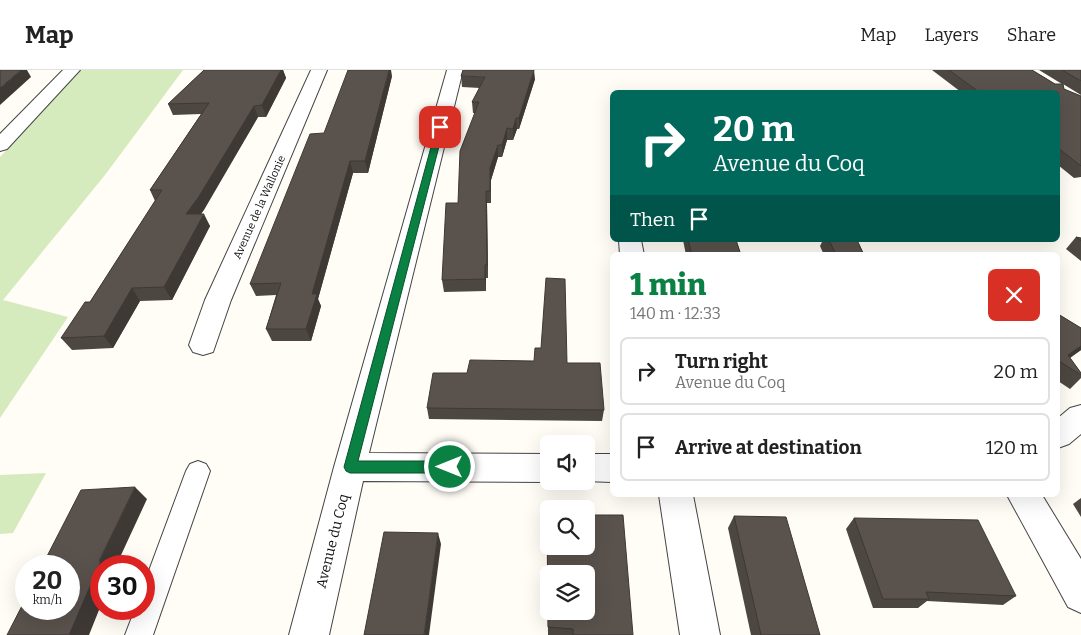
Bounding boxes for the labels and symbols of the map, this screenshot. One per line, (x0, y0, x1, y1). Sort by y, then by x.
pin (419, 106, 461, 148)
street label: Avenue de la Wallonie (231, 153, 288, 261)
position arrow (423, 440, 475, 492)
street label: Avenue du Coq (313, 492, 352, 590)
speed limit sign: 30 (90, 555, 155, 620)

